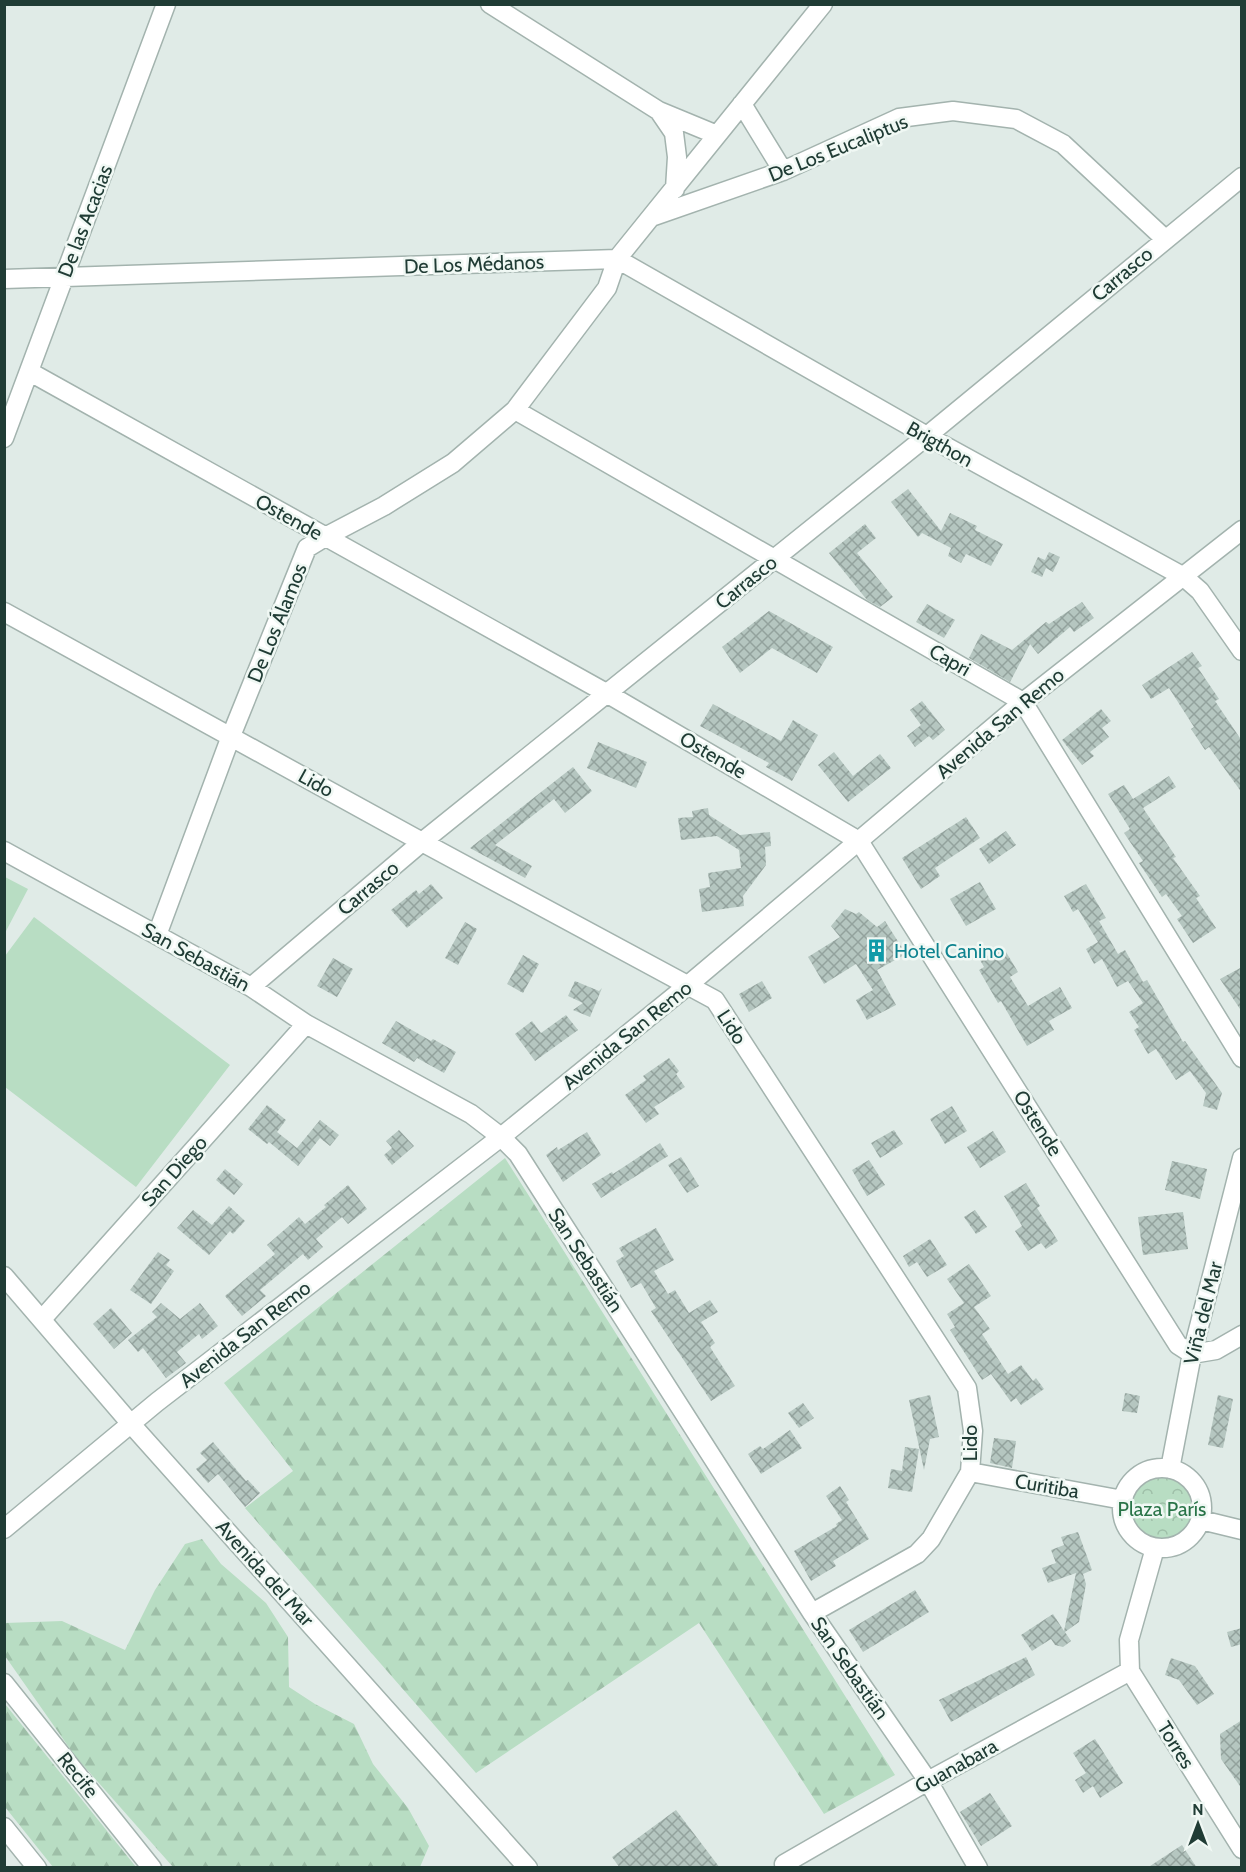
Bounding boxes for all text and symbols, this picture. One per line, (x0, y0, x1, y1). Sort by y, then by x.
street label: De Los Eucaliptus (765, 109, 911, 187)
street label: De las Acacias (53, 162, 117, 280)
street label: Carrasco (1087, 242, 1157, 306)
street label: De Los Médanos (404, 250, 544, 278)
street label: Brigthon (903, 416, 977, 472)
street label: Ostende (251, 489, 327, 545)
street label: Carrasco (710, 550, 782, 614)
street label: De Los Álamos (242, 560, 312, 686)
street label: Capri (925, 639, 975, 681)
street label: Avenida San Remo (931, 663, 1069, 783)
street label: Ostende (675, 726, 751, 784)
street label: Lido (294, 764, 338, 802)
street label: Carrasco (333, 856, 403, 920)
street label: San Sebastián (138, 918, 254, 996)
building icon: Hotel Canino (863, 938, 889, 964)
place label: Hotel Canino (894, 939, 1004, 963)
street label: Avenida San Remo (557, 975, 697, 1095)
street label: Lido (712, 1005, 752, 1049)
street label: Ostende (1008, 1086, 1068, 1160)
street label: San Diego (136, 1131, 212, 1211)
street label: San Sebastián (543, 1203, 629, 1317)
street label: Viña del Mar (1179, 1258, 1228, 1367)
street label: Avenida San Remo (175, 1275, 315, 1393)
street label: Lido (958, 1425, 982, 1461)
street label: Curitiba (1013, 1469, 1081, 1504)
park label: Plaza París (1118, 1497, 1206, 1521)
street label: Avenida del Mar (211, 1515, 319, 1632)
street label: San Sebastián (806, 1612, 894, 1724)
street label: Torres (1152, 1717, 1200, 1773)
street label: Guanabara (911, 1733, 1002, 1798)
street label: Recife (52, 1747, 104, 1803)
north arrow (1168, 1794, 1228, 1854)
text: N (1192, 1800, 1204, 1819)

